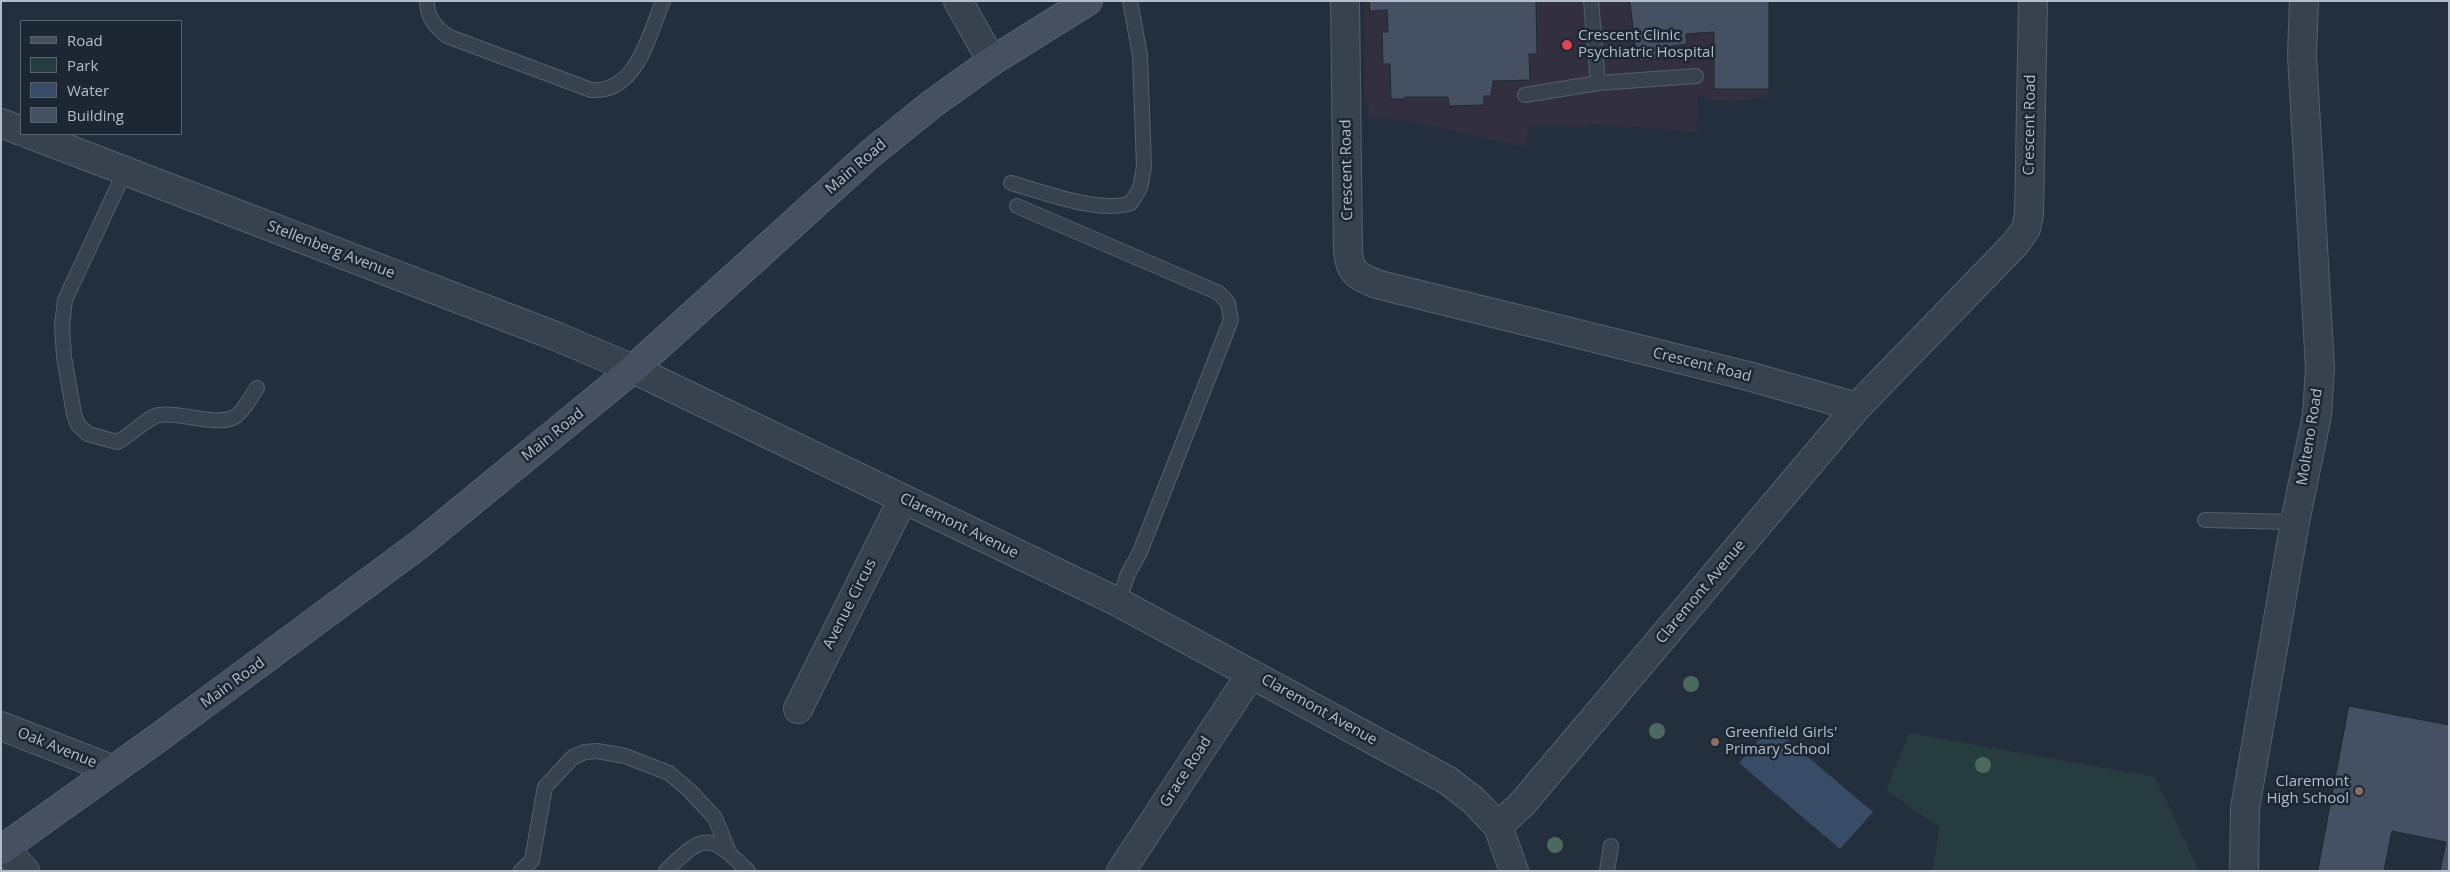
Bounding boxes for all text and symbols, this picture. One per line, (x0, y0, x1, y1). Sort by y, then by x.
legend (20, 20, 182, 135)
place label: Crescent Clinic Psychiatric Hospital (1578, 27, 1714, 62)
text: Road (67, 30, 103, 50)
marker: Crescent Clinic Psychiatric Hospital (1560, 38, 1574, 52)
text: Park (67, 55, 98, 75)
street label: Crescent Road (2020, 74, 2040, 176)
text: Water (67, 80, 109, 100)
text: Building (67, 105, 124, 125)
street label: Crescent Road (1337, 119, 1357, 221)
street label: Main Road (822, 136, 890, 198)
street label: Stellenberg Avenue (265, 217, 397, 283)
street label: Crescent Road (1651, 344, 1753, 386)
street label: Molteno Road (2293, 387, 2327, 487)
street label: Main Road (518, 405, 588, 465)
street label: Claremont Avenue (897, 489, 1021, 563)
street label: Claremont Avenue (1652, 537, 1750, 647)
street label: Avenue Circus (820, 556, 880, 652)
street label: Main Road (198, 654, 268, 712)
street label: Claremont Avenue (1258, 671, 1380, 749)
street label: Oak Avenue (15, 724, 99, 772)
place label: Greenfield Girls' Primary School (1725, 724, 1837, 759)
street label: Grace Road (1156, 733, 1216, 811)
marker: Greenfield Girls' Primary School (1709, 736, 1721, 748)
place label: Claremont High School (2266, 773, 2349, 808)
marker: Claremont High School (2353, 785, 2365, 797)

